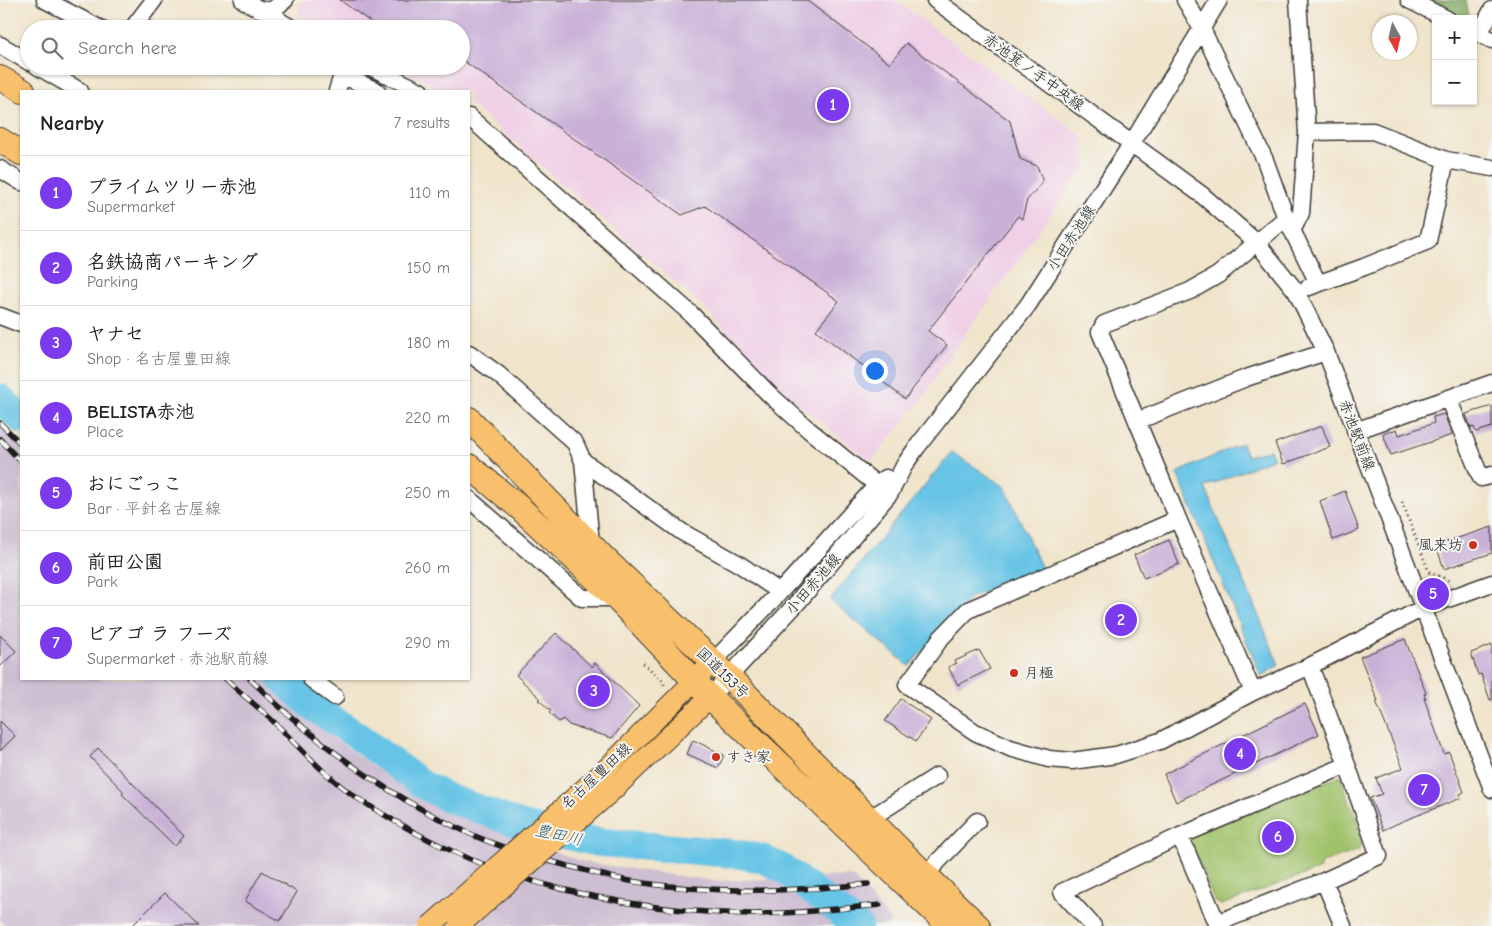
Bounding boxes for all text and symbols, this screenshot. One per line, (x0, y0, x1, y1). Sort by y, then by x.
north arrow (1372, 15, 1417, 60)
map controls (1432, 15, 1477, 105)
button: + (1432, 15, 1477, 60)
search box (20, 20, 470, 75)
street label: 赤池箕ノ手中央線 (980, 29, 1088, 115)
icon: search (38, 34, 66, 62)
text: Search here (78, 37, 177, 59)
button: − (1432, 60, 1477, 105)
pin: 1 (817, 86, 849, 124)
text: Nearby (40, 111, 104, 135)
text: 7 results (393, 114, 450, 132)
text: プライムツリー赤池 (87, 176, 256, 198)
text: 1 (53, 184, 59, 202)
text: 110 m (409, 184, 450, 202)
text: Supermarket (87, 198, 175, 216)
street label: 小田赤池線 (1043, 202, 1099, 274)
text: 名鉄協商パーキング (87, 251, 258, 273)
text: 2 (52, 259, 60, 277)
text: 150 m (407, 259, 450, 277)
text: Parking (87, 273, 139, 291)
text: ヤナセ (87, 323, 144, 345)
text: 3 (52, 334, 60, 352)
text: 180 m (407, 334, 450, 352)
text: Shop · 名古屋豊田線 (87, 350, 231, 368)
your location (862, 358, 888, 384)
street label: 赤池駅前線 (1335, 397, 1379, 473)
text: BELISTA赤池 (87, 401, 195, 423)
text: 4 (52, 409, 60, 427)
text: 220 m (405, 409, 450, 427)
text: Place (87, 423, 123, 441)
text: おにごっこ (87, 473, 182, 495)
text: 5 (52, 484, 60, 502)
text: 250 m (405, 484, 450, 502)
text: Bar · 平針名古屋線 (87, 500, 221, 518)
place label: 風来坊 (1418, 536, 1463, 554)
marker: 風来坊 (1467, 539, 1479, 551)
street label: 小田赤池線 (782, 550, 844, 618)
text: 前田公園 (87, 551, 163, 573)
text: 6 (52, 559, 60, 577)
text: 260 m (405, 559, 450, 577)
text: Park (87, 573, 118, 591)
pin: 5 (1417, 575, 1449, 613)
pin: 2 (1105, 601, 1137, 639)
text: ピアゴ ラ フーズ (87, 623, 232, 645)
text: 7 (52, 634, 60, 652)
text: 290 m (405, 634, 450, 652)
street label: 国道153号 (693, 643, 753, 703)
text: Supermarket · 赤池駅前線 (87, 650, 268, 668)
place label: 月極 (1024, 664, 1054, 682)
marker: 月極 (1008, 667, 1020, 679)
pin: 3 (578, 672, 610, 710)
pin: 4 (1224, 735, 1256, 773)
street label: 名古屋豊田線 (557, 739, 635, 813)
place label: すき家 (726, 748, 771, 766)
marker: すき家 (710, 751, 722, 763)
pin: 7 (1408, 771, 1440, 809)
pin: 6 (1262, 818, 1294, 856)
water label: 豊田川 (533, 821, 584, 849)

